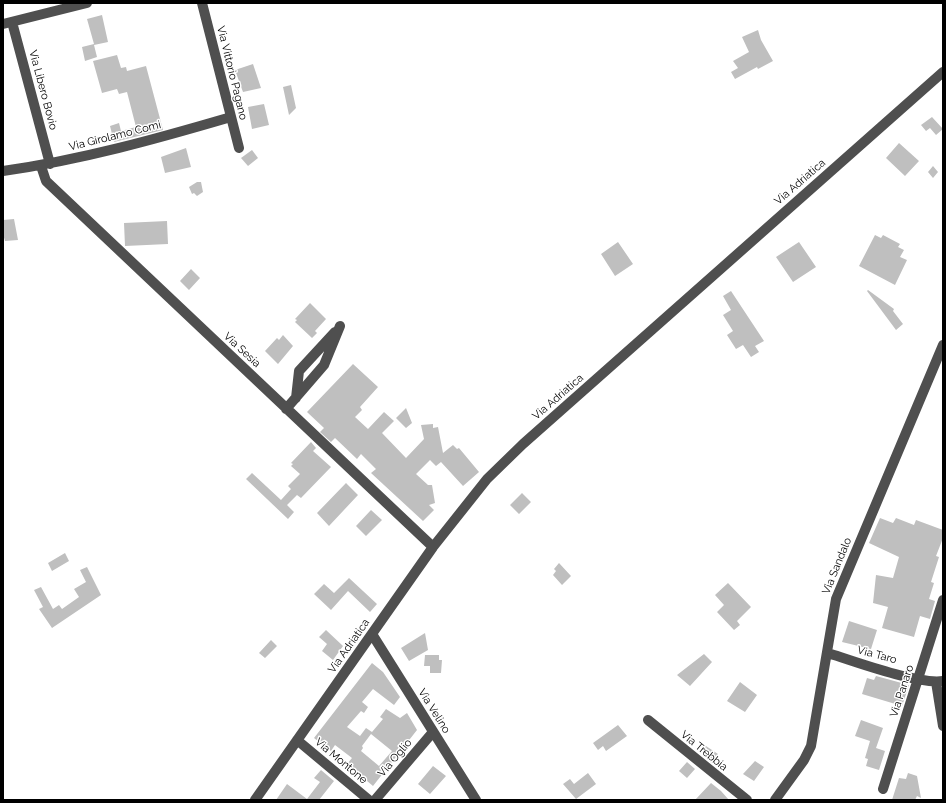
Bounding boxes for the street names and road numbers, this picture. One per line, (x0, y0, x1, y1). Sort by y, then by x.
street label: Via Vittorio Pagano (214, 25, 250, 121)
street label: Via Libero Bovio (26, 49, 60, 131)
street label: Via Girolamo Comi (68, 118, 162, 154)
street label: Via Adriatica (772, 156, 828, 208)
street label: Via Sesia (221, 330, 263, 370)
street label: Via Adriatica (530, 371, 586, 423)
street label: Via Sandalo (820, 536, 854, 596)
street label: Via Adriatica (325, 616, 373, 676)
street label: Via Taro (856, 643, 898, 667)
street label: Via Panaro (887, 663, 917, 719)
street label: Via Velino (415, 686, 453, 736)
street label: Via Trebbia (678, 728, 730, 774)
street label: Via Montone (312, 735, 370, 787)
street label: Via Oglio (375, 736, 415, 780)

